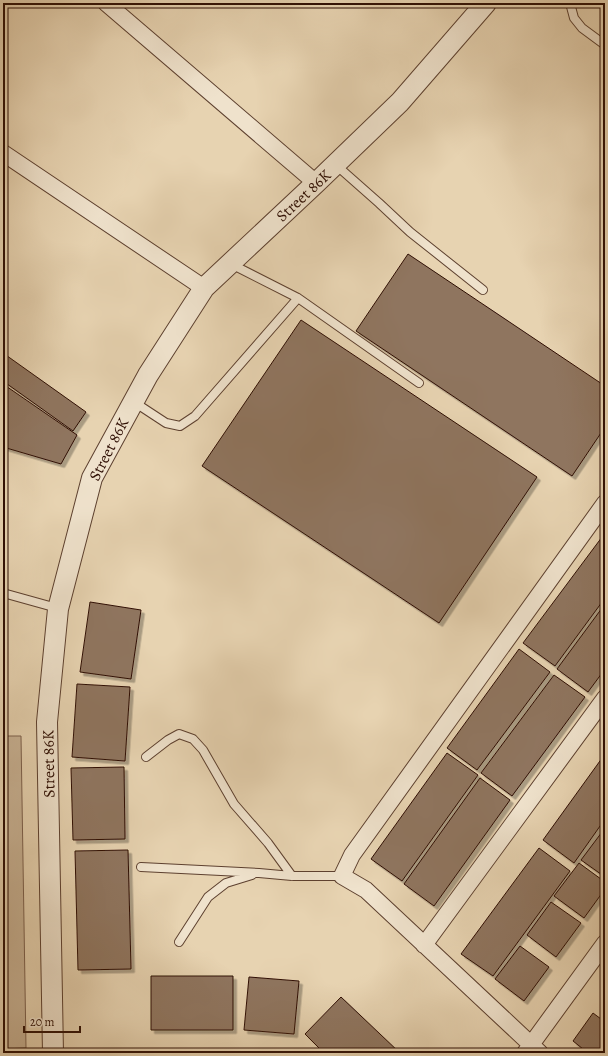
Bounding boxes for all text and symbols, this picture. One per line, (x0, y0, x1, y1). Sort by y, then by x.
street label: Street 86K (271, 165, 336, 227)
street label: Street 86K (84, 414, 134, 485)
street label: Street 86K (37, 730, 61, 798)
scale bar (24, 1008, 80, 1034)
text: 20 m (30, 1014, 54, 1030)

